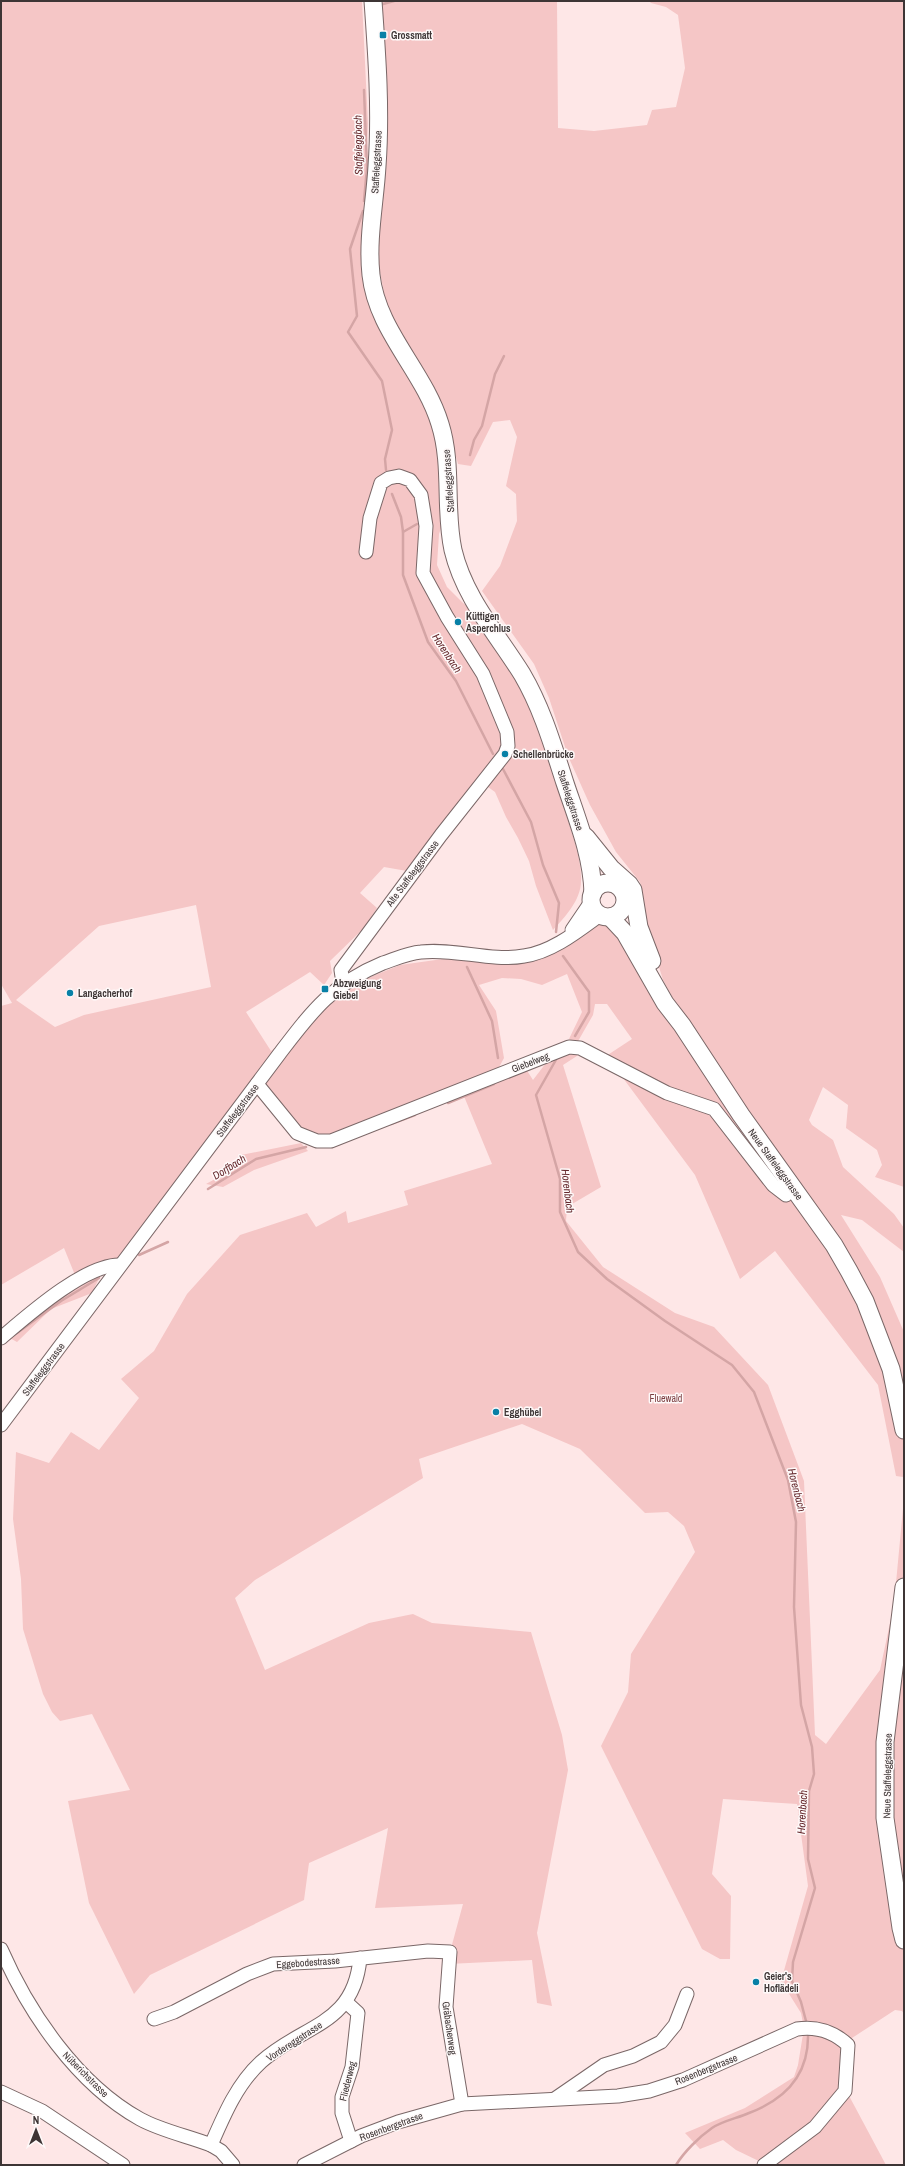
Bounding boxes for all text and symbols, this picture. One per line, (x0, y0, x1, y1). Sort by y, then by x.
place label: Grossmatt (391, 29, 432, 42)
marker: Grossmatt (378, 30, 388, 40)
water label: Staffeleggbach (350, 115, 366, 175)
street label: Staffeleggstrasse (368, 130, 385, 194)
street label: Staffeleggstrasse (440, 449, 457, 513)
place label: Küttigen Asperchlus (466, 610, 511, 635)
marker: Küttigen Asperchlus (453, 617, 463, 627)
water label: Horenbach (429, 631, 465, 675)
place label: Schellenbrücke (513, 748, 574, 761)
marker: Schellenbrücke (500, 749, 510, 759)
street label: Staffeleggstrasse (555, 768, 587, 833)
street label: Alte Staffeleggstrasse (383, 837, 442, 910)
place label: Abzweigung Giebel (333, 977, 381, 1002)
marker: Abzweigung Giebel (320, 984, 330, 994)
place label: Langacherhof (78, 987, 132, 1000)
marker: Langacherhof (65, 988, 75, 998)
street label: Giebelweg (510, 1049, 551, 1076)
street label: Staffeleggstrasse (213, 1081, 262, 1139)
street label: Neue Staffeleggstrasse (745, 1126, 806, 1203)
water label: Dorfbach (210, 1151, 248, 1183)
water label: Horenbach (558, 1168, 578, 1214)
street label: Staffeleggstrasse (19, 1340, 68, 1398)
park label: Fluewald (650, 1392, 682, 1405)
place label: Egghübel (504, 1406, 541, 1419)
marker: Egghübel (491, 1407, 501, 1417)
water label: Horenbach (785, 1467, 809, 1513)
street label: Neue Staffeleggstrasse (880, 1733, 895, 1819)
water label: Horenbach (794, 1790, 810, 1834)
street label: Eggebodestrasse (276, 1954, 341, 1971)
place label: Geier's Hoflädeli (764, 1970, 799, 1995)
marker: Geier's Hoflädeli (751, 1977, 761, 1987)
street label: Gräbacherweg (439, 2001, 460, 2056)
street label: Vordereggstrasse (264, 2018, 325, 2064)
street label: Nüberichstrasse (60, 2049, 112, 2100)
street label: Rosenbergstrasse (673, 2051, 740, 2088)
street label: Fliederweg (336, 2059, 359, 2102)
street label: Rosenbergstrasse (358, 2109, 425, 2144)
north arrow (16, 2110, 56, 2150)
text: N (33, 2113, 39, 2127)

